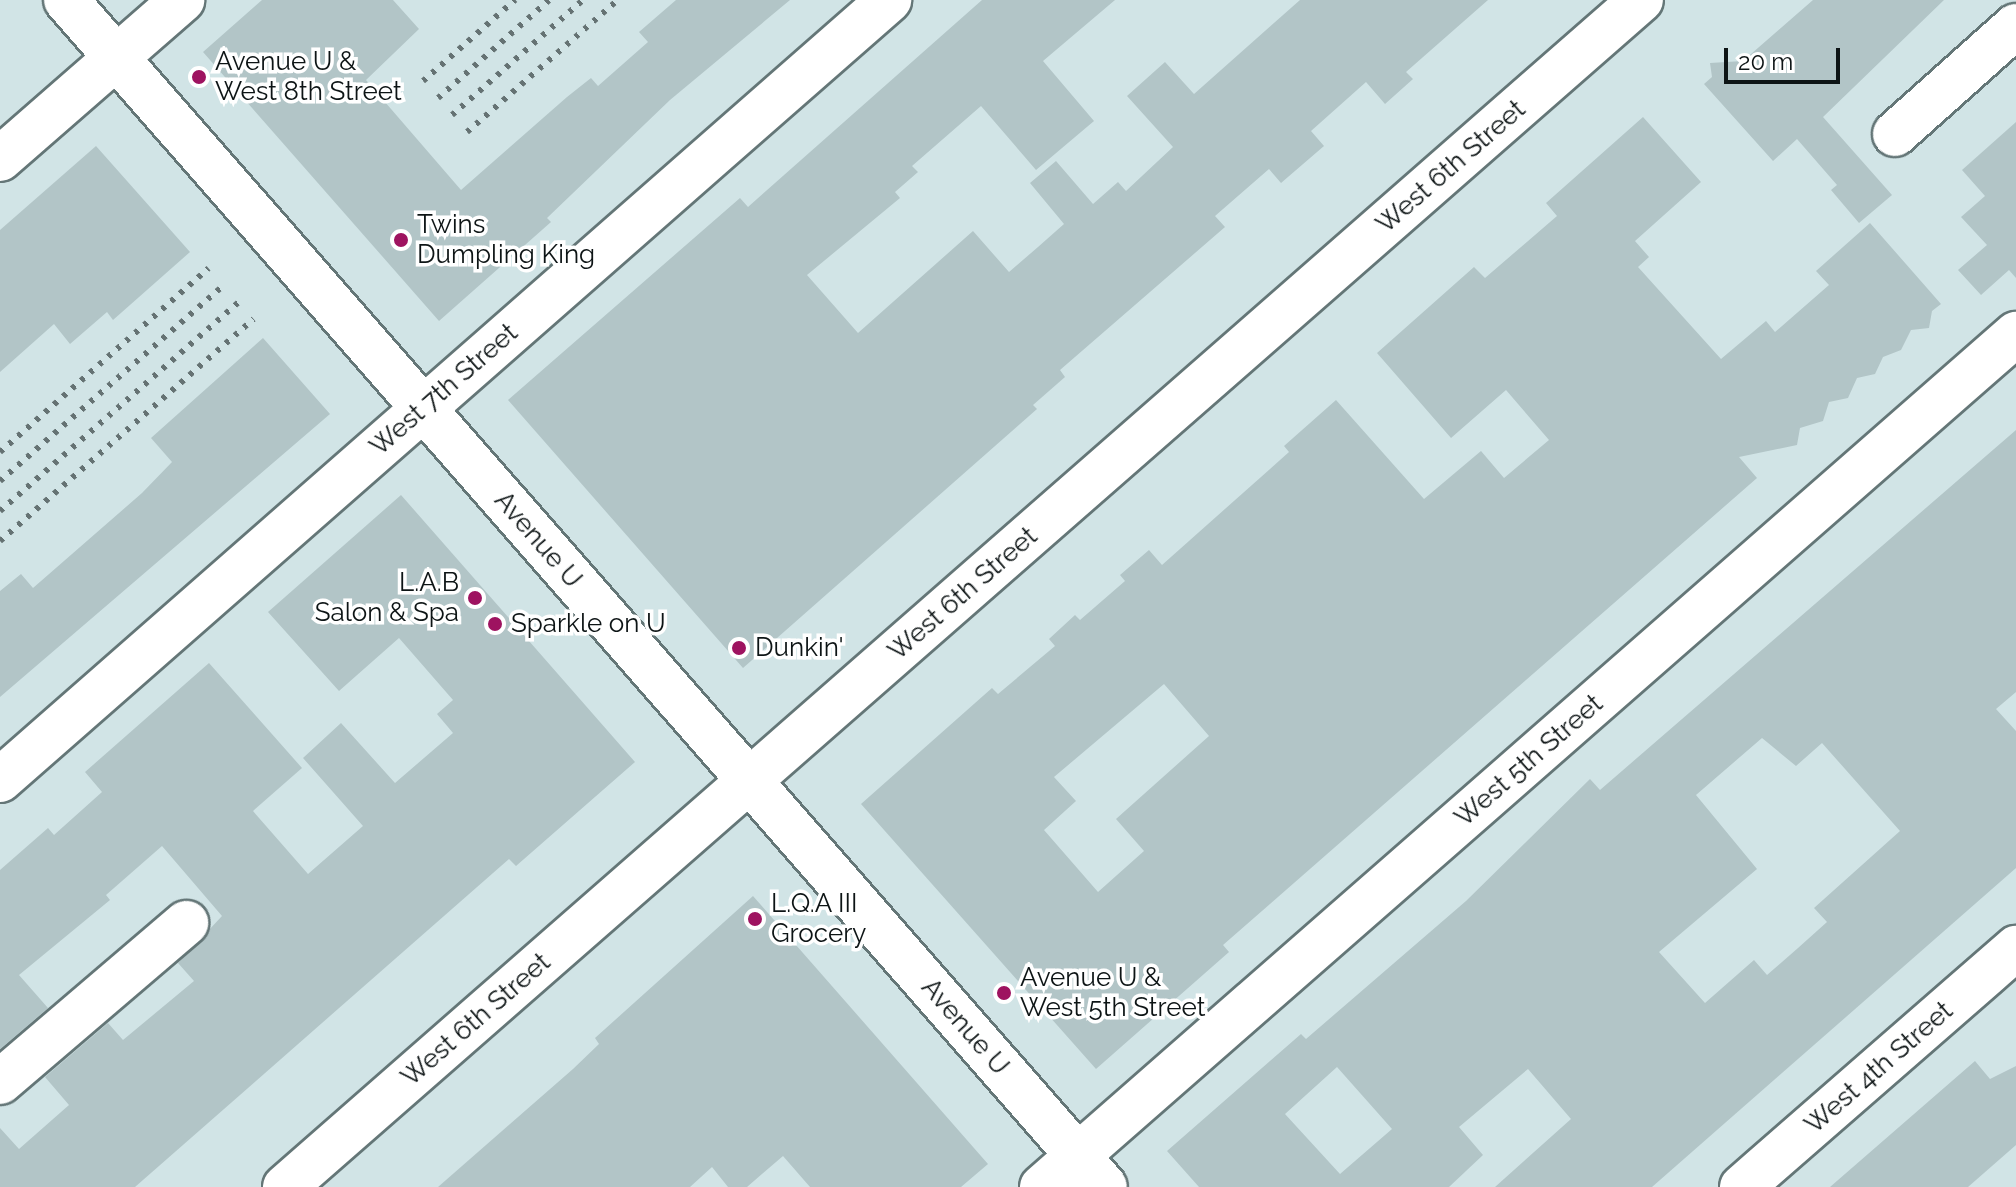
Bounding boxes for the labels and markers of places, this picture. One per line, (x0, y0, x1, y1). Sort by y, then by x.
place label: Avenue U & West 8th Street (215, 46, 402, 108)
marker: Avenue U & West 8th Street (190, 68, 208, 86)
place label: Twins Dumpling King (417, 209, 595, 270)
marker: Twins Dumpling King (392, 231, 410, 249)
place label: L.A.B Salon & Spa (315, 567, 459, 628)
marker: L.A.B Salon & Spa (466, 589, 484, 607)
place label: Sparkle on U (511, 608, 666, 640)
marker: Sparkle on U (486, 615, 504, 633)
place label: Dunkin' (755, 632, 844, 664)
marker: Dunkin' (730, 639, 748, 657)
place label: L.Q.A III Grocery (771, 888, 866, 950)
marker: L.Q.A III Grocery (746, 910, 764, 928)
place label: Avenue U & West 5th Street (1020, 962, 1205, 1024)
marker: Avenue U & West 5th Street (995, 984, 1013, 1002)

